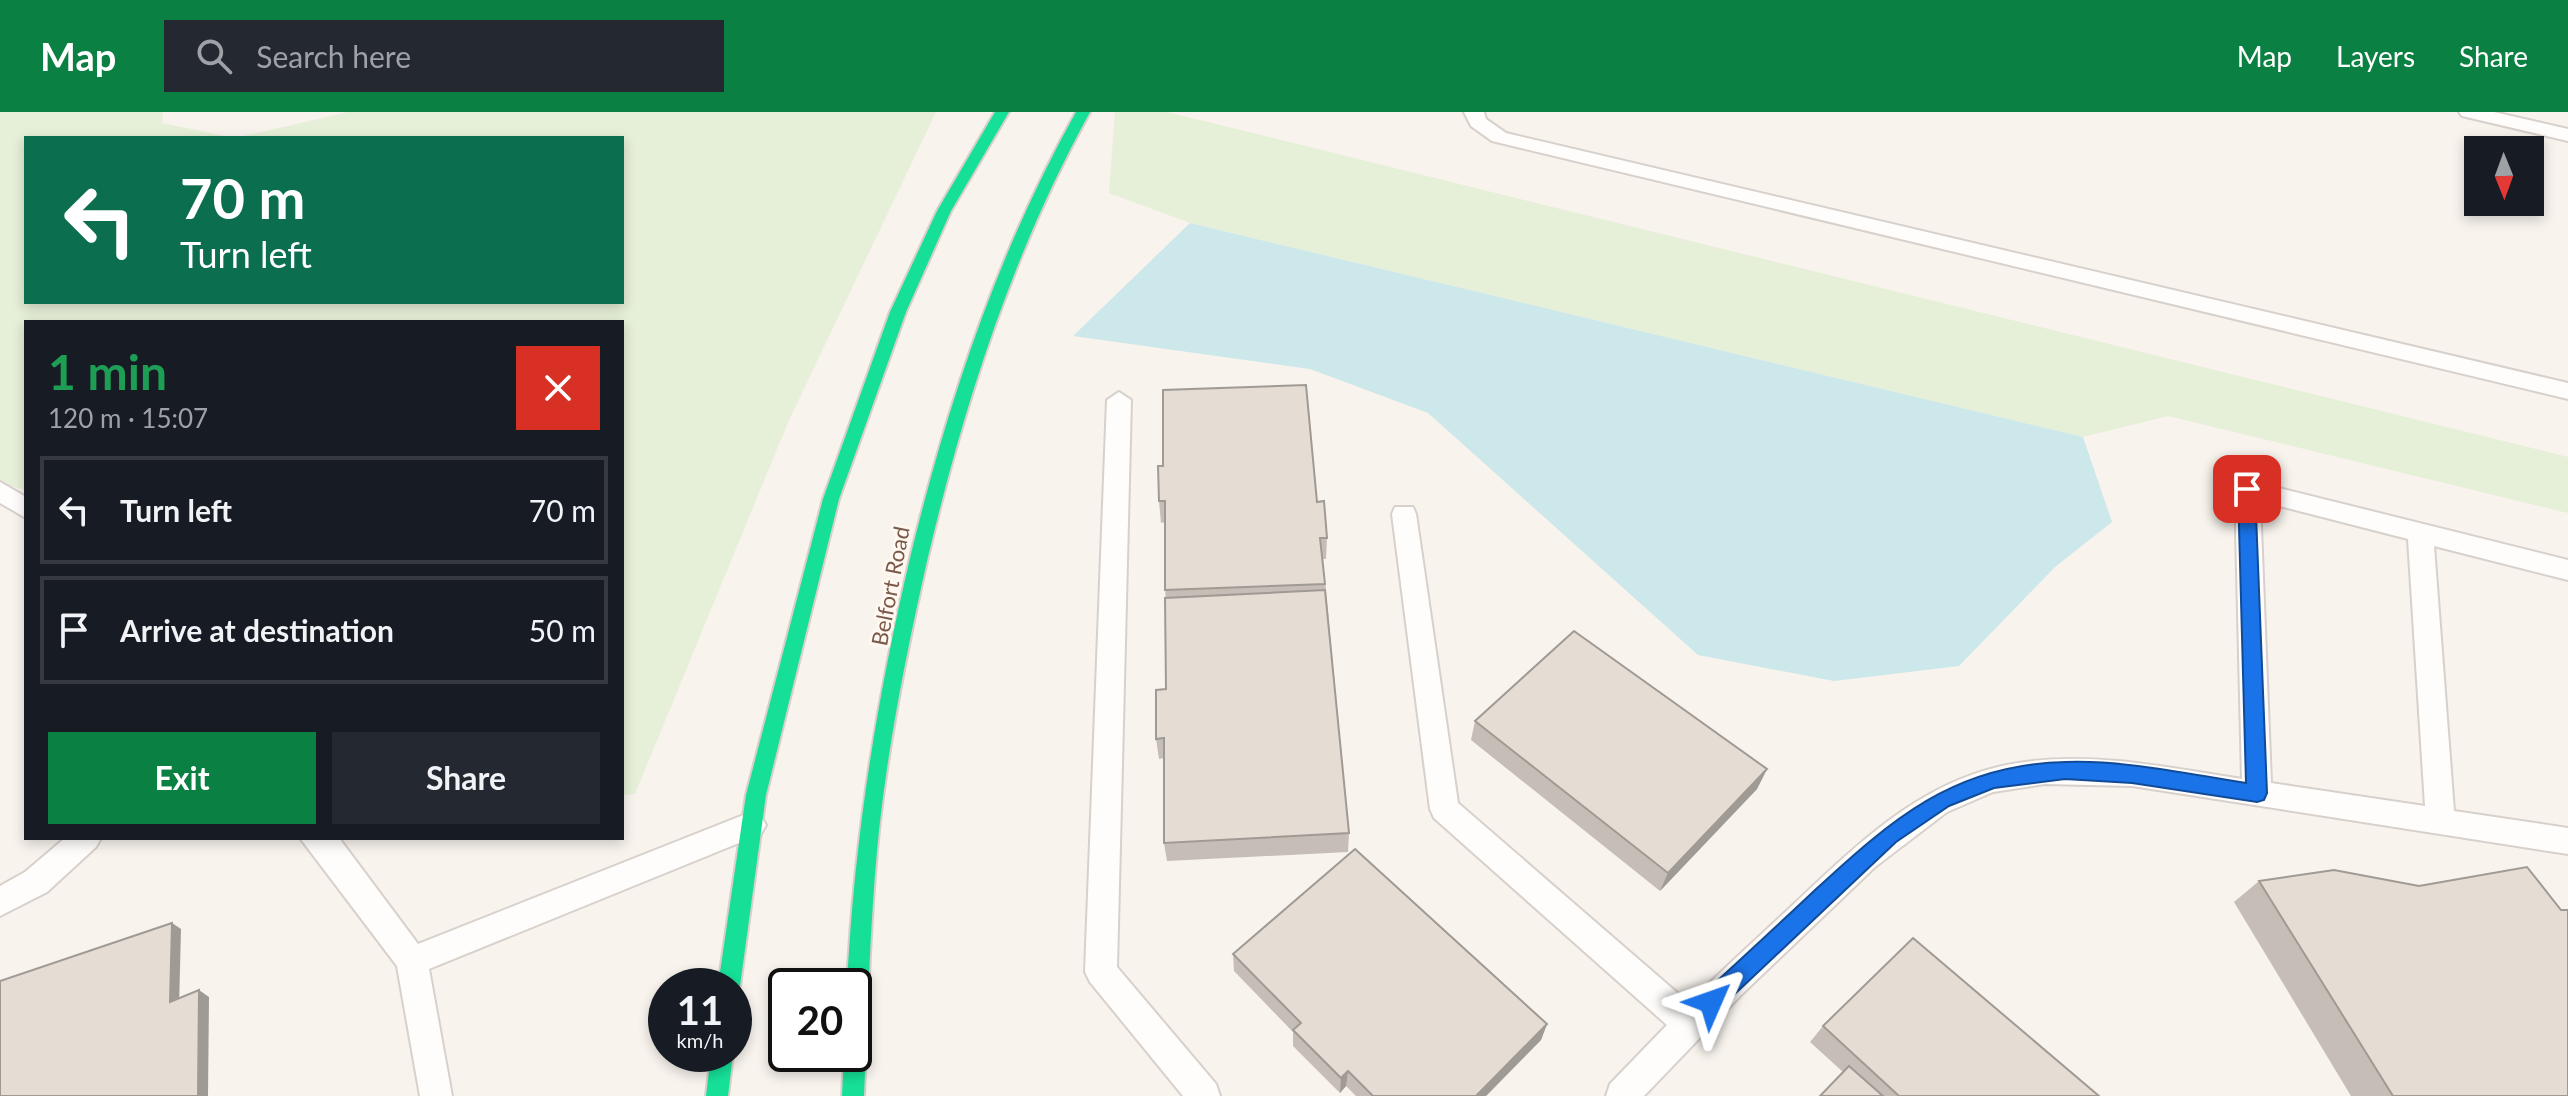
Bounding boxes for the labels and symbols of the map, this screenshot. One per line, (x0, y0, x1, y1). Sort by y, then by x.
north arrow (2464, 136, 2544, 216)
pin (2213, 455, 2281, 523)
street label: Belfort Road (865, 524, 915, 648)
position arrow (1669, 960, 1753, 1044)
speed limit sign: 20 (768, 968, 872, 1072)

